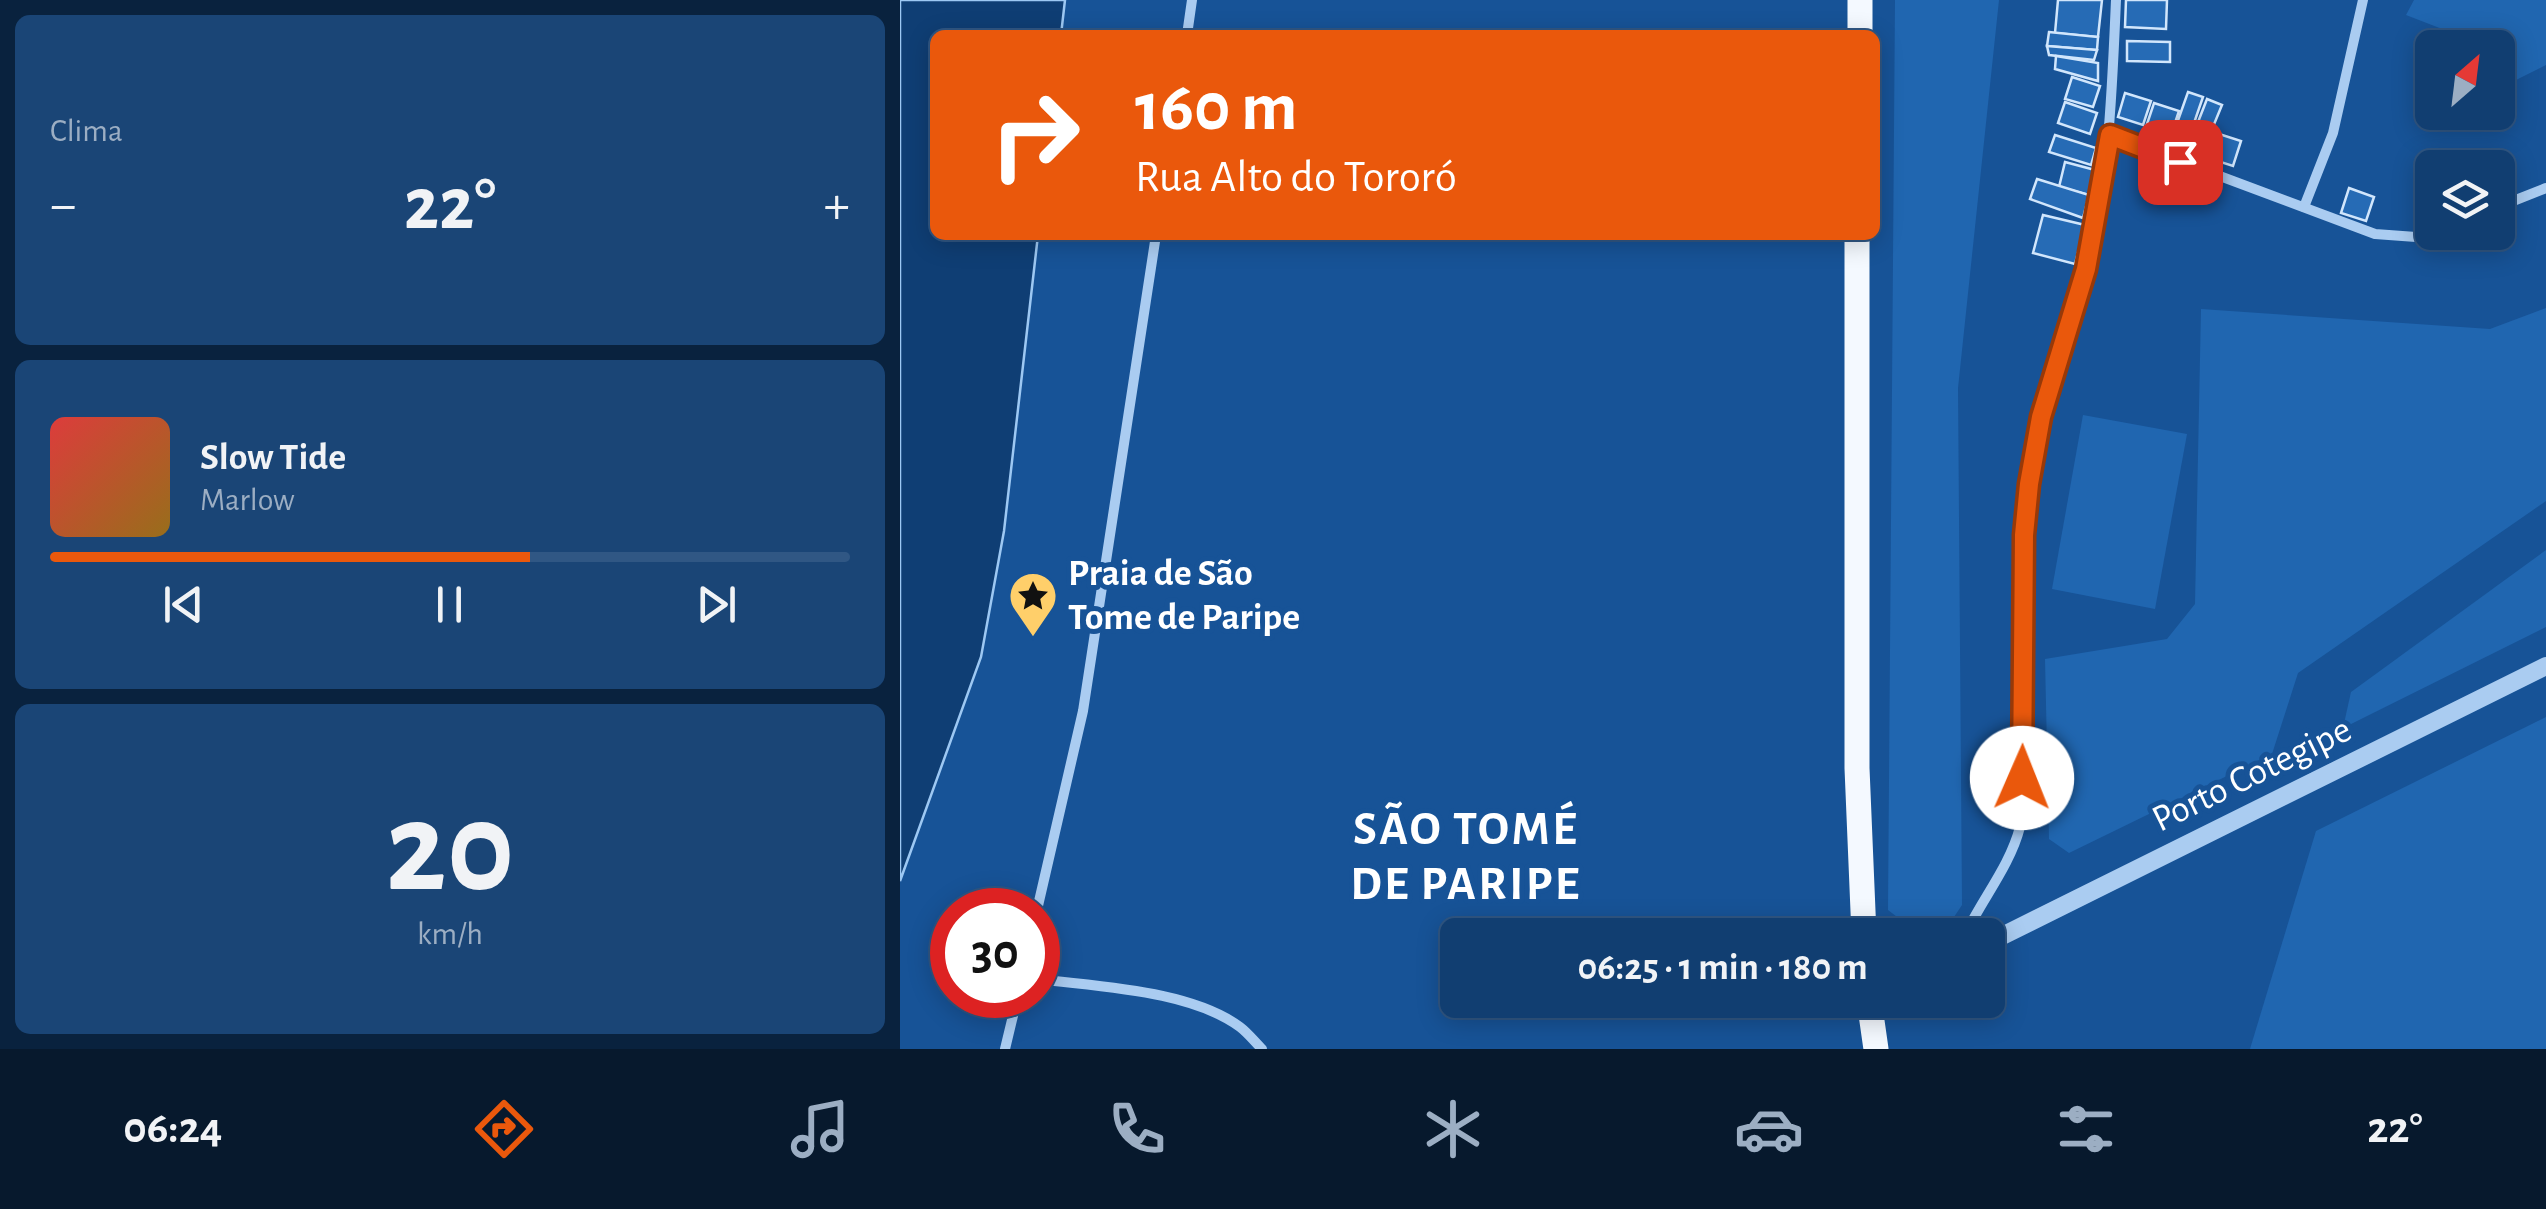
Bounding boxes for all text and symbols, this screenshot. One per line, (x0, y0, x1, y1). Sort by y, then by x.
north arrow (2415, 30, 2515, 130)
map controls (2415, 30, 2515, 250)
icon: right (970, 70, 1100, 200)
text: 160 m (1135, 73, 1298, 143)
text: Clima (50, 115, 123, 147)
pin (2138, 120, 2223, 205)
icon: arrive (2153, 135, 2208, 190)
button: layers (2415, 150, 2515, 250)
text: Rua Alto do Tororó (1135, 155, 1457, 200)
text: 22° (404, 168, 496, 243)
text: − (50, 178, 76, 233)
text: + (824, 178, 850, 233)
text: Slow Tide (200, 439, 346, 477)
text: Marlow (200, 484, 295, 516)
place label: Praia de São Tome de Paripe (1068, 555, 1300, 637)
place icon: Praia de São Tome de Paripe (1007, 570, 1059, 638)
icon: previous (156, 577, 211, 632)
icon: pause (422, 577, 477, 632)
icon: next (689, 577, 744, 632)
street label: Porto Cotegipe (2147, 711, 2357, 839)
position arrow (1970, 726, 2074, 830)
text: 20 (386, 785, 514, 915)
district label: SÃO TOMÉ DE PARIPE (1350, 801, 1582, 909)
speed limit sign: 30 (930, 888, 1060, 1018)
text: km/h (417, 918, 483, 950)
text: 06:25 · 1 min · 180 m (1577, 949, 1868, 987)
icon: directions (469, 1094, 539, 1164)
icon: music (785, 1094, 855, 1164)
icon: phone (1102, 1094, 1172, 1164)
icon: climate (1418, 1094, 1488, 1164)
icon: car (1734, 1094, 1804, 1164)
icon: filters (2051, 1094, 2121, 1164)
text: 06:24 (123, 1106, 223, 1151)
text: 22° (2367, 1106, 2423, 1151)

